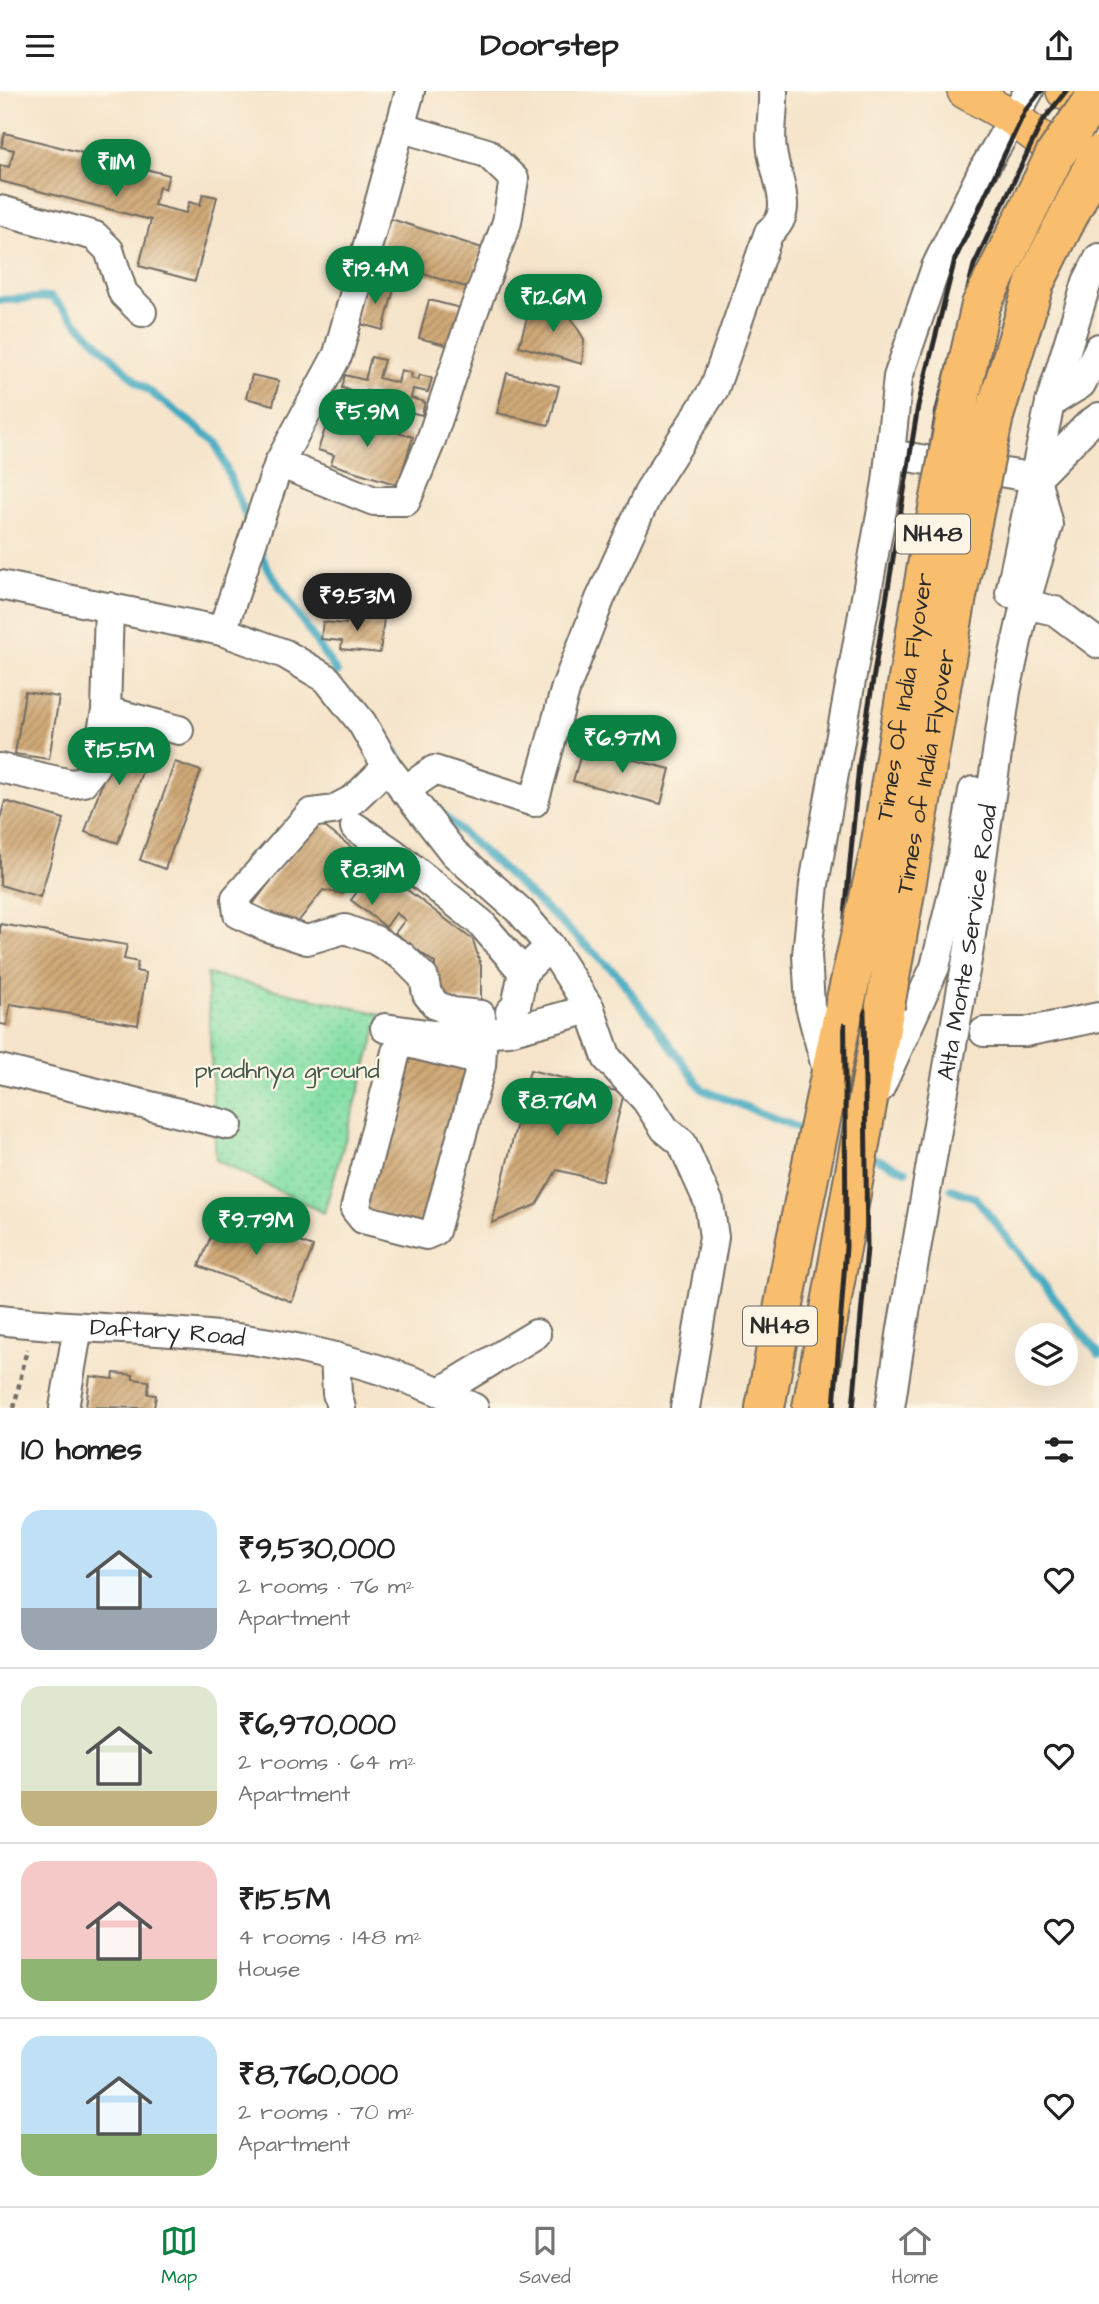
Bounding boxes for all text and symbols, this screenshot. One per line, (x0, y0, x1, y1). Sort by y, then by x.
text: Doorstep (480, 23, 619, 68)
icon: menu (21, 27, 59, 65)
icon: share (1040, 27, 1078, 65)
pin: ₹11M (75, 139, 157, 199)
text: ₹11M (97, 146, 135, 178)
pin: ₹19.4M (318, 247, 432, 306)
text: ₹19.4M (341, 253, 409, 285)
pin: ₹12.6M (496, 275, 610, 334)
text: ₹12.6M (520, 281, 586, 313)
pin: ₹5.9M (318, 389, 416, 449)
text: ₹5.9M (335, 396, 399, 428)
road number: NH48 (896, 515, 970, 553)
street label: Times Of India Flyover (868, 570, 942, 824)
pin: ₹9.53M (300, 573, 414, 633)
text: ₹9.53M (319, 580, 395, 612)
street label: Times of India Flyover (888, 646, 964, 897)
pin: ₹6.97M (565, 715, 679, 775)
text: ₹6.97M (583, 722, 661, 754)
pin: ₹15.5M (62, 727, 176, 787)
text: ₹15.5M (84, 734, 154, 766)
street label: Alta Monte Service Road (929, 802, 1006, 1083)
pin: ₹8.31M (315, 847, 429, 907)
text: ₹8.31M (340, 854, 404, 886)
park label: pradhnya ground (194, 1054, 380, 1089)
pin: ₹8.76M (500, 1079, 614, 1138)
text: ₹8.76M (518, 1085, 596, 1117)
pin: ₹9.79M (199, 1197, 313, 1257)
text: ₹9.79M (218, 1204, 294, 1236)
road number: NH48 (743, 1307, 817, 1345)
street label: Daftary Road (89, 1310, 247, 1356)
map controls (1015, 1323, 1078, 1386)
button: layers (1015, 1323, 1078, 1386)
text: 10 homes (21, 1429, 142, 1471)
icon: filters (1040, 1431, 1078, 1469)
text: ₹9,530,000 (238, 1528, 395, 1570)
icon: home (77, 1538, 161, 1622)
icon: heart (1040, 1561, 1078, 1599)
text: 2 rooms · 76 m² (238, 1570, 414, 1602)
text: Apartment (238, 1602, 350, 1634)
text: ₹6,970,000 (238, 1704, 396, 1746)
icon: home (77, 1714, 161, 1798)
icon: heart (1040, 1737, 1078, 1775)
text: 2 rooms · 64 m² (238, 1746, 416, 1778)
text: Apartment (238, 1778, 350, 1810)
text: ₹15.5M (238, 1879, 331, 1921)
icon: home (77, 1889, 161, 1973)
icon: heart (1040, 1912, 1078, 1950)
text: 4 rooms · 148 m² (238, 1921, 422, 1953)
text: House (238, 1953, 301, 1985)
text: ₹8,760,000 (238, 2054, 398, 2096)
icon: home (77, 2064, 161, 2148)
icon: heart (1040, 2087, 1078, 2125)
text: 2 rooms · 70 m² (238, 2096, 414, 2128)
text: Apartment (238, 2128, 350, 2160)
tab: Map (160, 2222, 198, 2291)
tab: Saved (519, 2222, 571, 2291)
tab: Home (891, 2222, 939, 2291)

